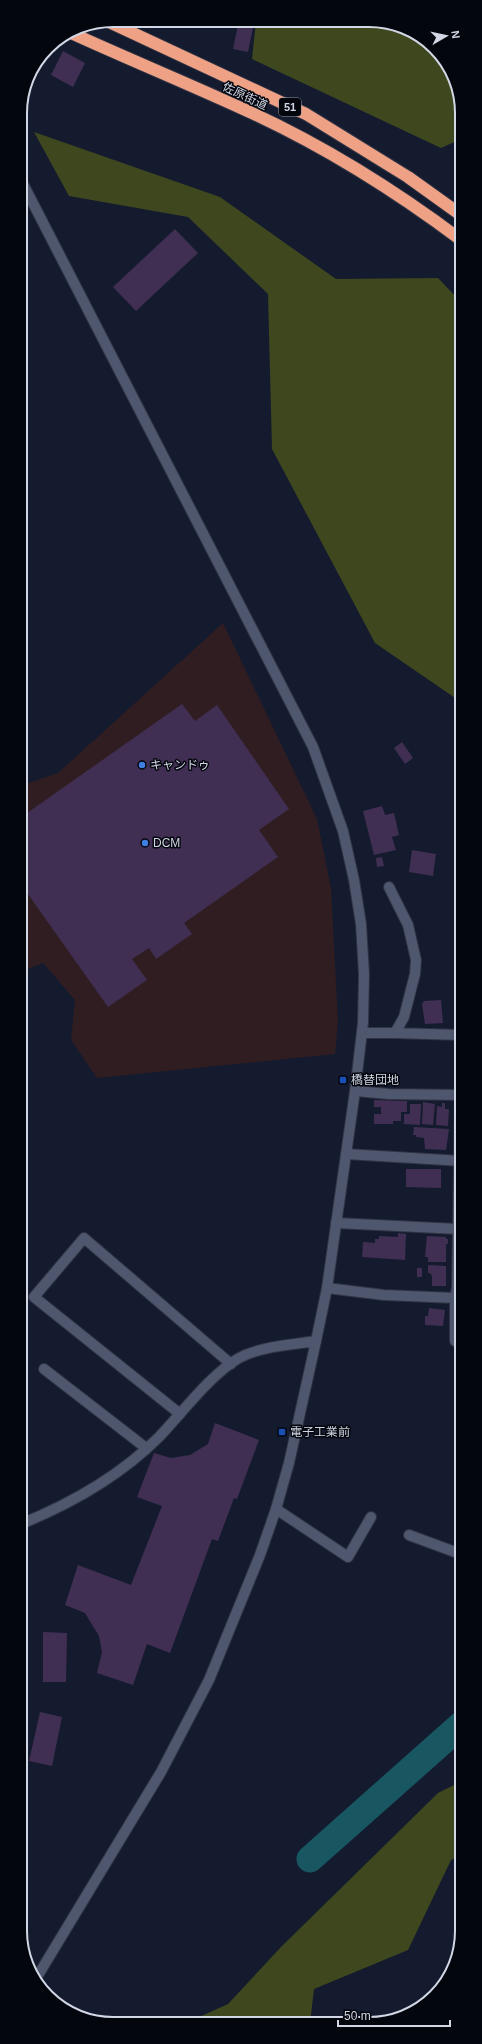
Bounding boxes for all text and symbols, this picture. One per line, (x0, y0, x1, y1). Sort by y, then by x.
north arrow (426, 16, 466, 56)
text: N (449, 30, 462, 39)
street label: 佐原街道 (220, 80, 270, 112)
road number: 51 (279, 98, 301, 116)
place label: キャンドゥ (150, 758, 210, 772)
marker: キャンドゥ (137, 760, 147, 770)
place label: DCM (153, 836, 180, 850)
marker: DCM (140, 838, 150, 848)
place label: 橋替団地 (351, 1073, 399, 1087)
marker: 橋替団地 (338, 1075, 348, 1085)
place label: 電子工業前 (290, 1425, 350, 1439)
marker: 電子工業前 (277, 1427, 287, 1437)
scale bar (338, 2002, 450, 2028)
text: 50 m (344, 2009, 371, 2023)

